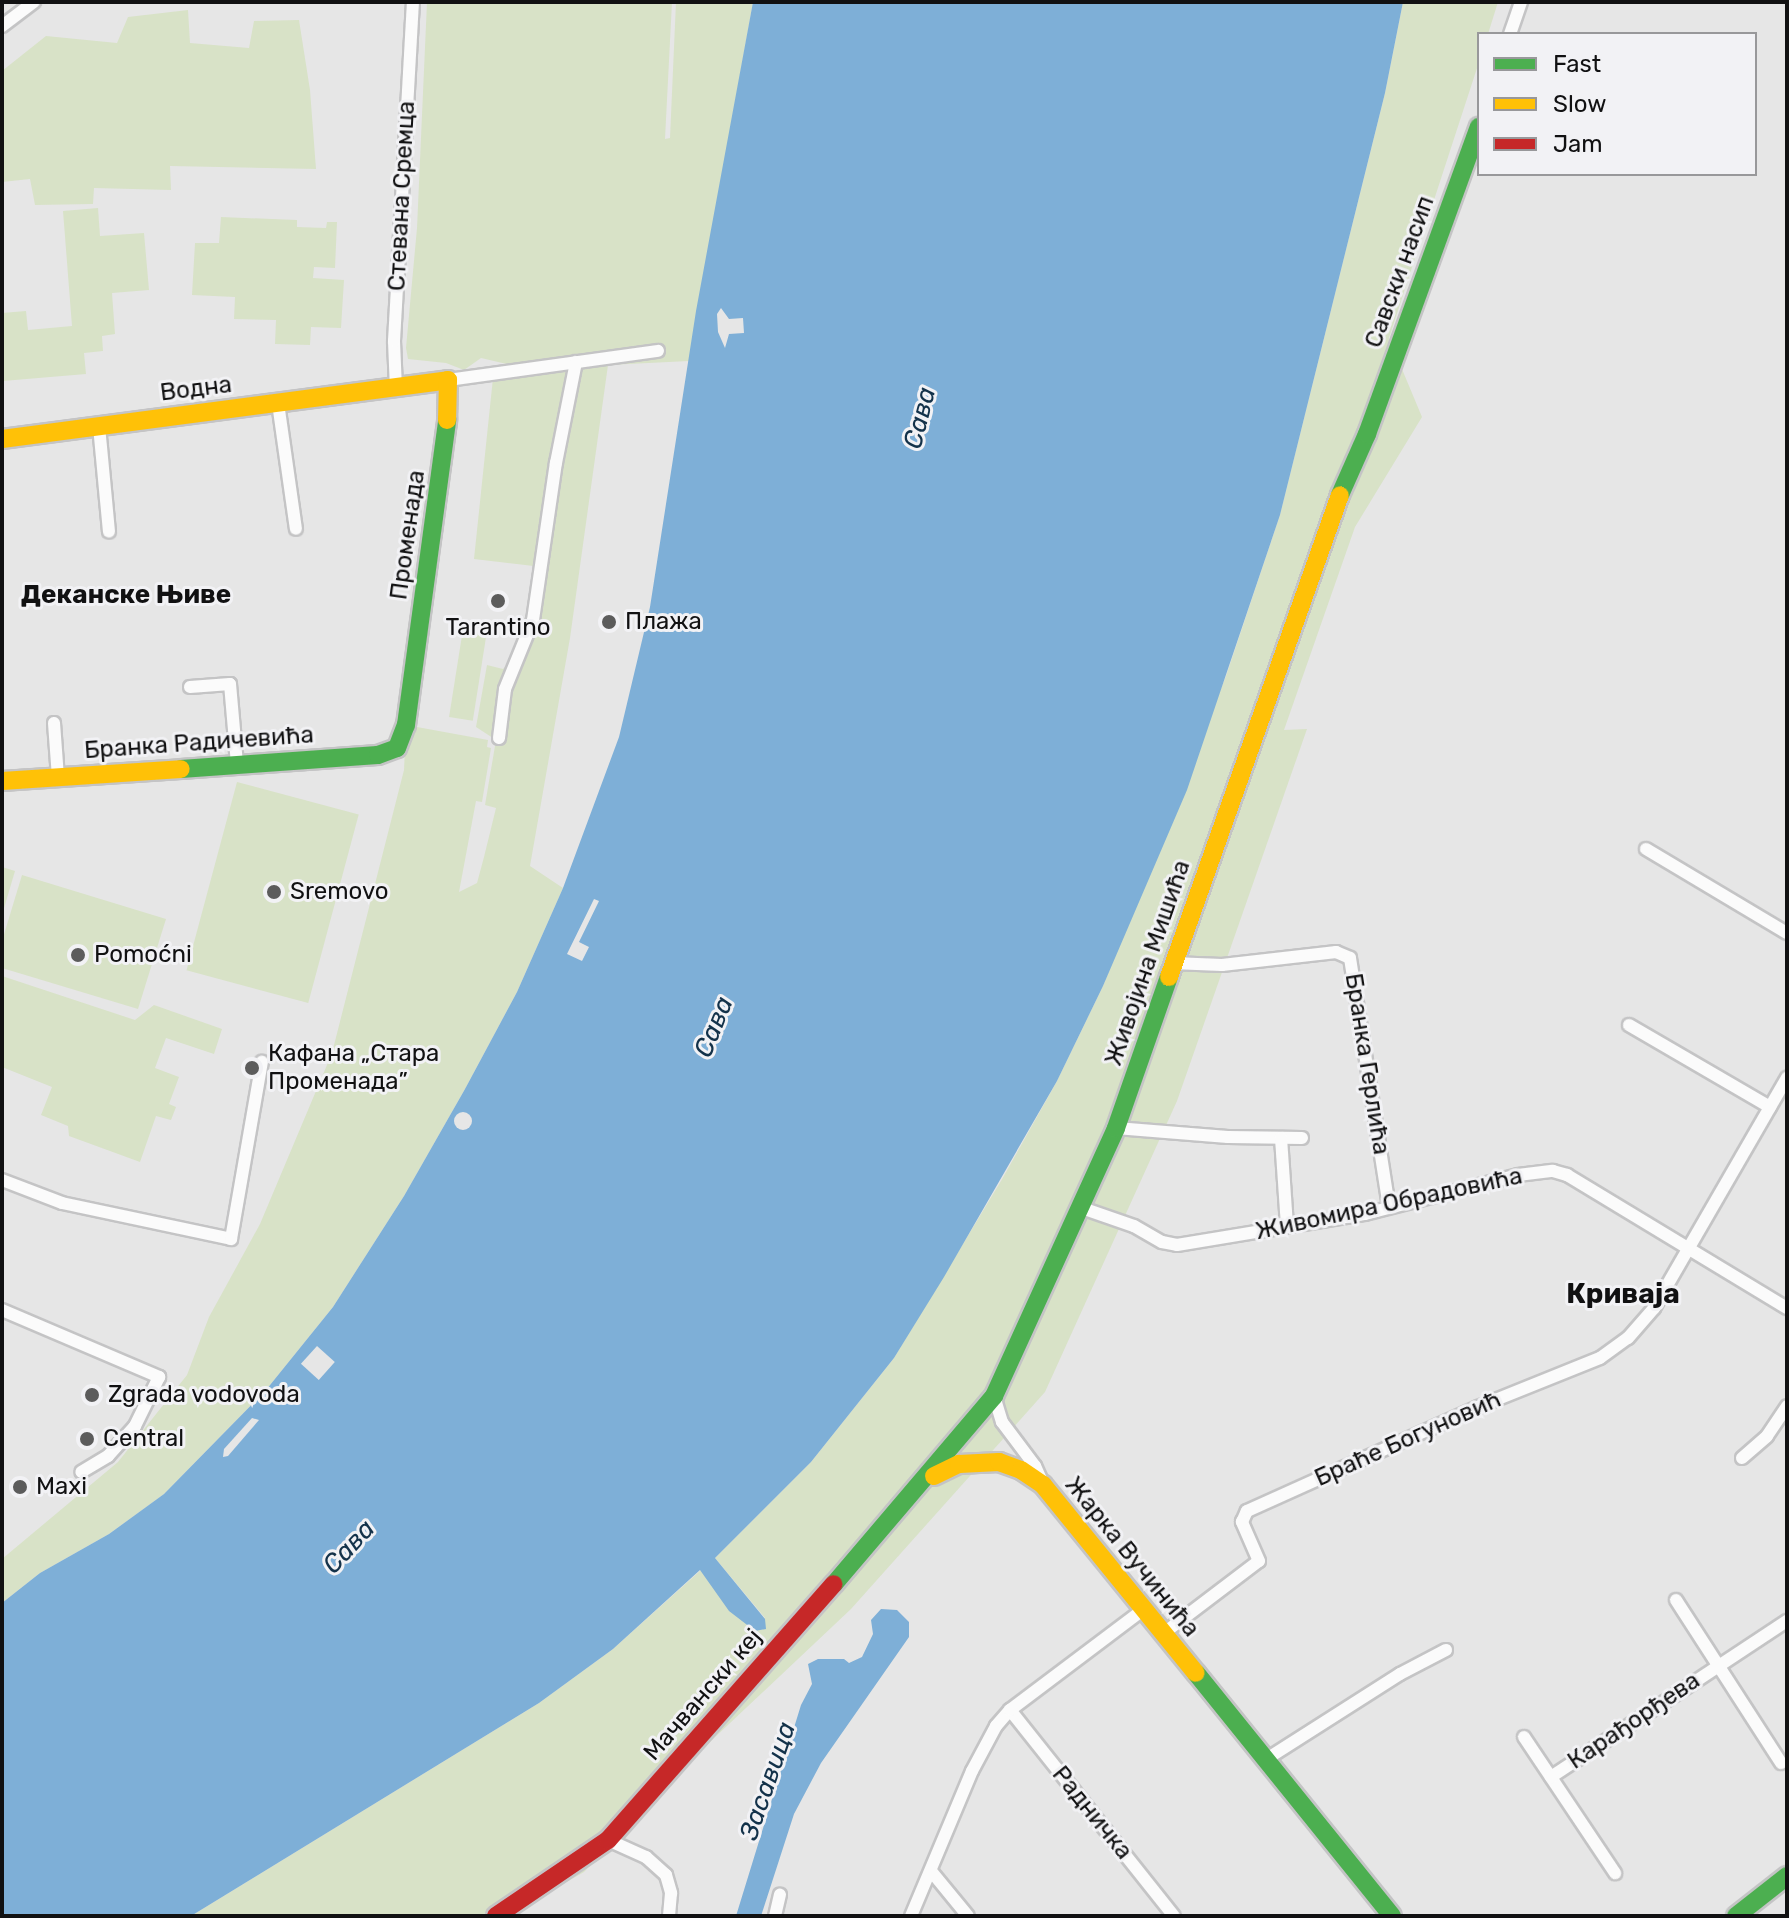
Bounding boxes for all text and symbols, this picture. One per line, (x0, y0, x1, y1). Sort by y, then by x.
legend (1477, 32, 1757, 176)
text: Fast (1553, 50, 1601, 78)
text: Slow (1553, 90, 1606, 118)
street label: Стевана Сремца (383, 100, 421, 292)
text: Jam (1553, 130, 1603, 158)
street label: Савски насип (1359, 192, 1441, 352)
street label: Водна (158, 370, 234, 408)
water label: Сава (897, 384, 943, 452)
street label: Променада (385, 468, 431, 602)
district label: Деканске Њиве (21, 579, 231, 611)
marker: Tarantino (489, 592, 507, 610)
place label: Плажа (625, 608, 702, 636)
marker: Плажа (600, 613, 618, 631)
place label: Tarantino (446, 614, 550, 642)
street label: Бранка Радичевића (83, 721, 315, 765)
street label: Живојина Мишића (1099, 857, 1197, 1069)
place label: Sremovo (290, 878, 389, 906)
marker: Sremovo (265, 883, 283, 901)
place label: Pomoćni (94, 941, 192, 969)
marker: Pomoćni (69, 946, 87, 964)
street label: Бранка Герлића (1338, 971, 1396, 1157)
water label: Сава (688, 992, 740, 1062)
place label: Кафана „Стара Променада” (268, 1040, 439, 1096)
marker: Кафана „Стара Променада” (243, 1059, 261, 1077)
street label: Живомира Обрадовића (1253, 1162, 1525, 1246)
district label: Криваја (1566, 1277, 1680, 1311)
place label: Zgrada vodovoda (108, 1381, 300, 1409)
street label: Браће Богуновић (1310, 1385, 1506, 1493)
marker: Zgrada vodovoda (83, 1386, 101, 1404)
place label: Central (103, 1425, 184, 1453)
marker: Central (78, 1430, 96, 1448)
street label: Жарка Вучинића (1059, 1471, 1205, 1643)
place label: Maxi (36, 1473, 87, 1501)
marker: Maxi (11, 1478, 29, 1496)
water label: Сава (316, 1514, 382, 1580)
street label: Мачвански кеј (638, 1623, 768, 1767)
street label: Карађорђева (1563, 1666, 1705, 1776)
water label: Засавица (733, 1718, 803, 1844)
street label: Радничка (1046, 1761, 1138, 1865)

